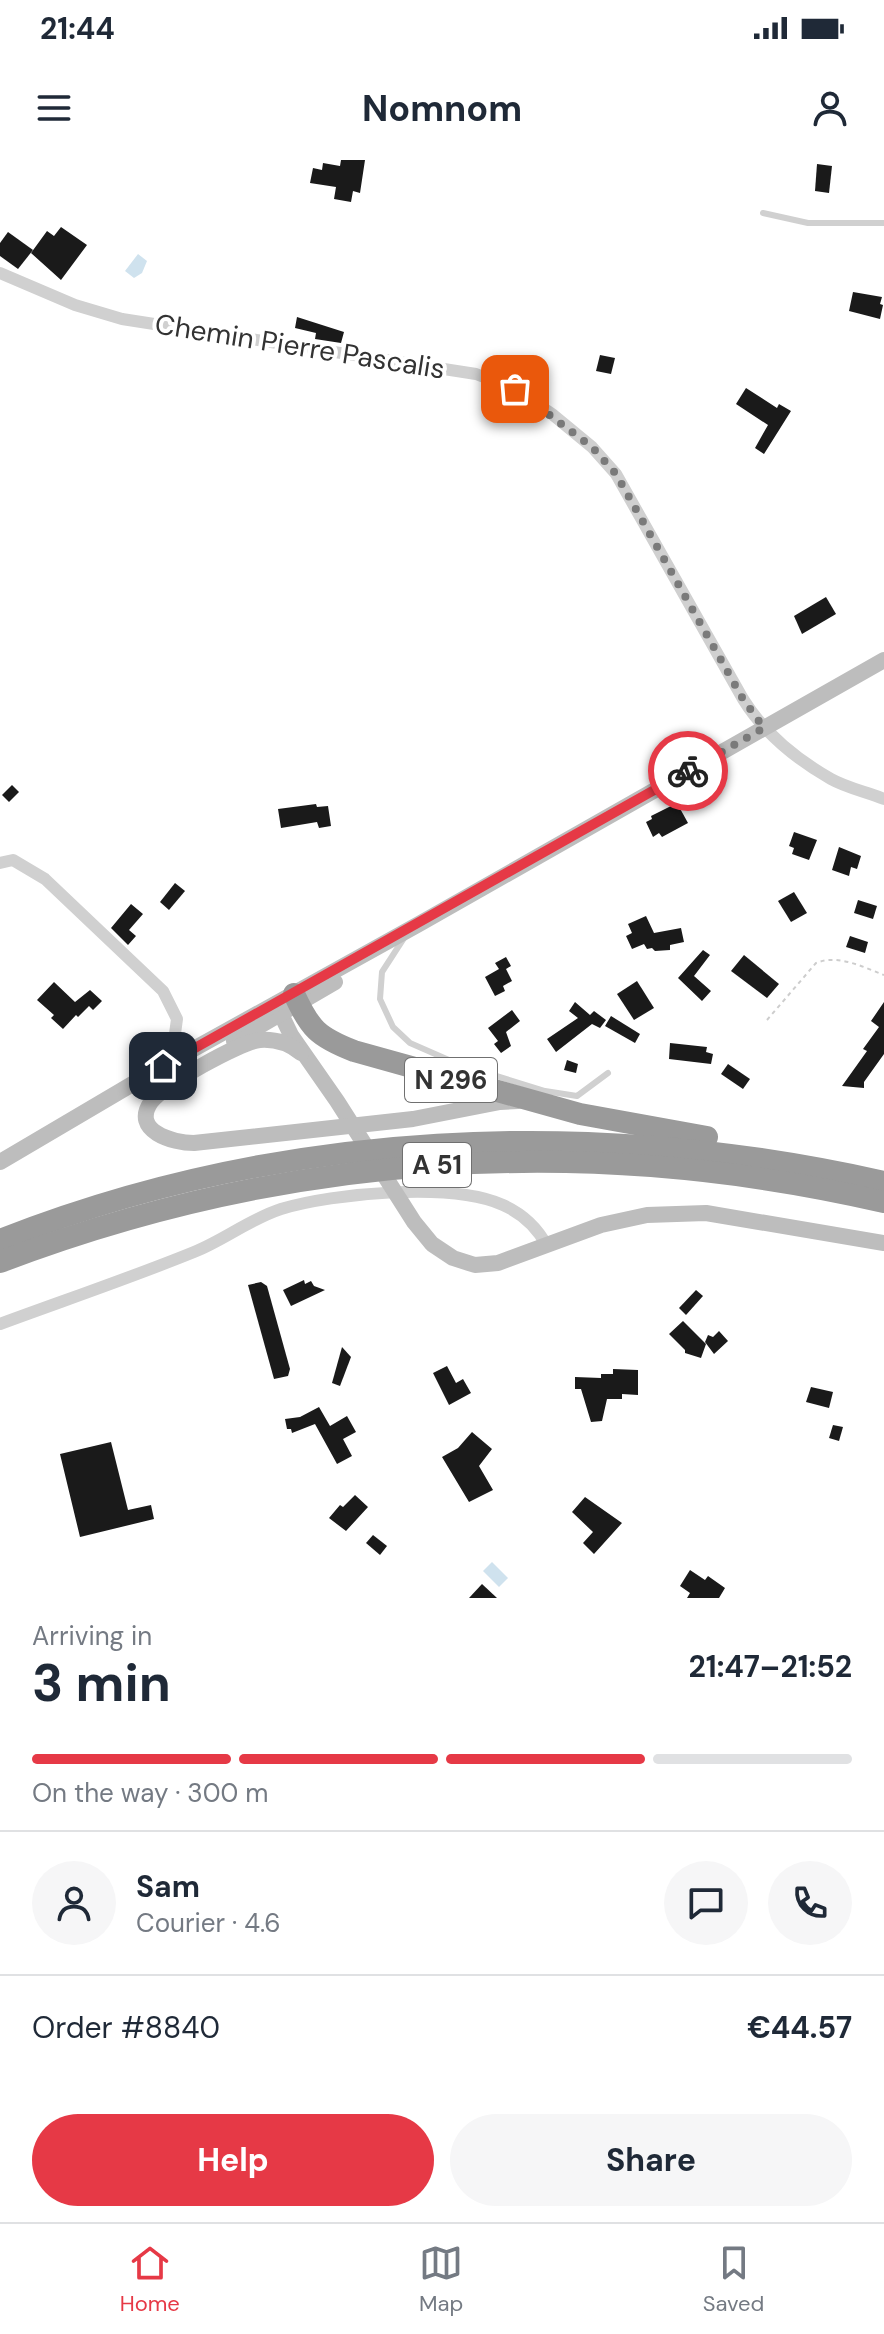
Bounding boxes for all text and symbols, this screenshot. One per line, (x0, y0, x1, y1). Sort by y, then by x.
text: 21:44 (40, 9, 115, 48)
text: Nomnom (362, 85, 522, 132)
icon: menu (32, 86, 76, 130)
icon: person (808, 86, 852, 130)
street label: Chemin Pierre Pascalis (152, 305, 447, 388)
pin (481, 355, 549, 423)
icon: bag (493, 367, 537, 411)
courier (648, 731, 728, 811)
icon: bike (666, 749, 710, 793)
pin (129, 1032, 197, 1100)
icon: home (141, 1044, 185, 1088)
road number: N 296 (405, 1058, 497, 1102)
road number: A 51 (403, 1143, 471, 1187)
text: Arriving in (32, 1619, 152, 1653)
text: 21:47–21:52 (688, 1647, 852, 1686)
text: 3 min (32, 1649, 171, 1717)
text: On the way · 300 m (32, 1776, 268, 1810)
button: person (32, 1861, 116, 1945)
button: chat (664, 1861, 748, 1945)
button: phone (768, 1861, 852, 1945)
text: Sam (136, 1867, 200, 1906)
text: Courier · 4.6 (136, 1906, 281, 1940)
text: Order #8840 (32, 2008, 220, 2047)
text: €44.57 (747, 2008, 852, 2047)
button: Help (32, 2114, 434, 2206)
button: Share (450, 2114, 852, 2206)
tab: Home (120, 2241, 180, 2318)
tab: Map (419, 2241, 463, 2318)
tab: Saved (703, 2241, 764, 2318)

